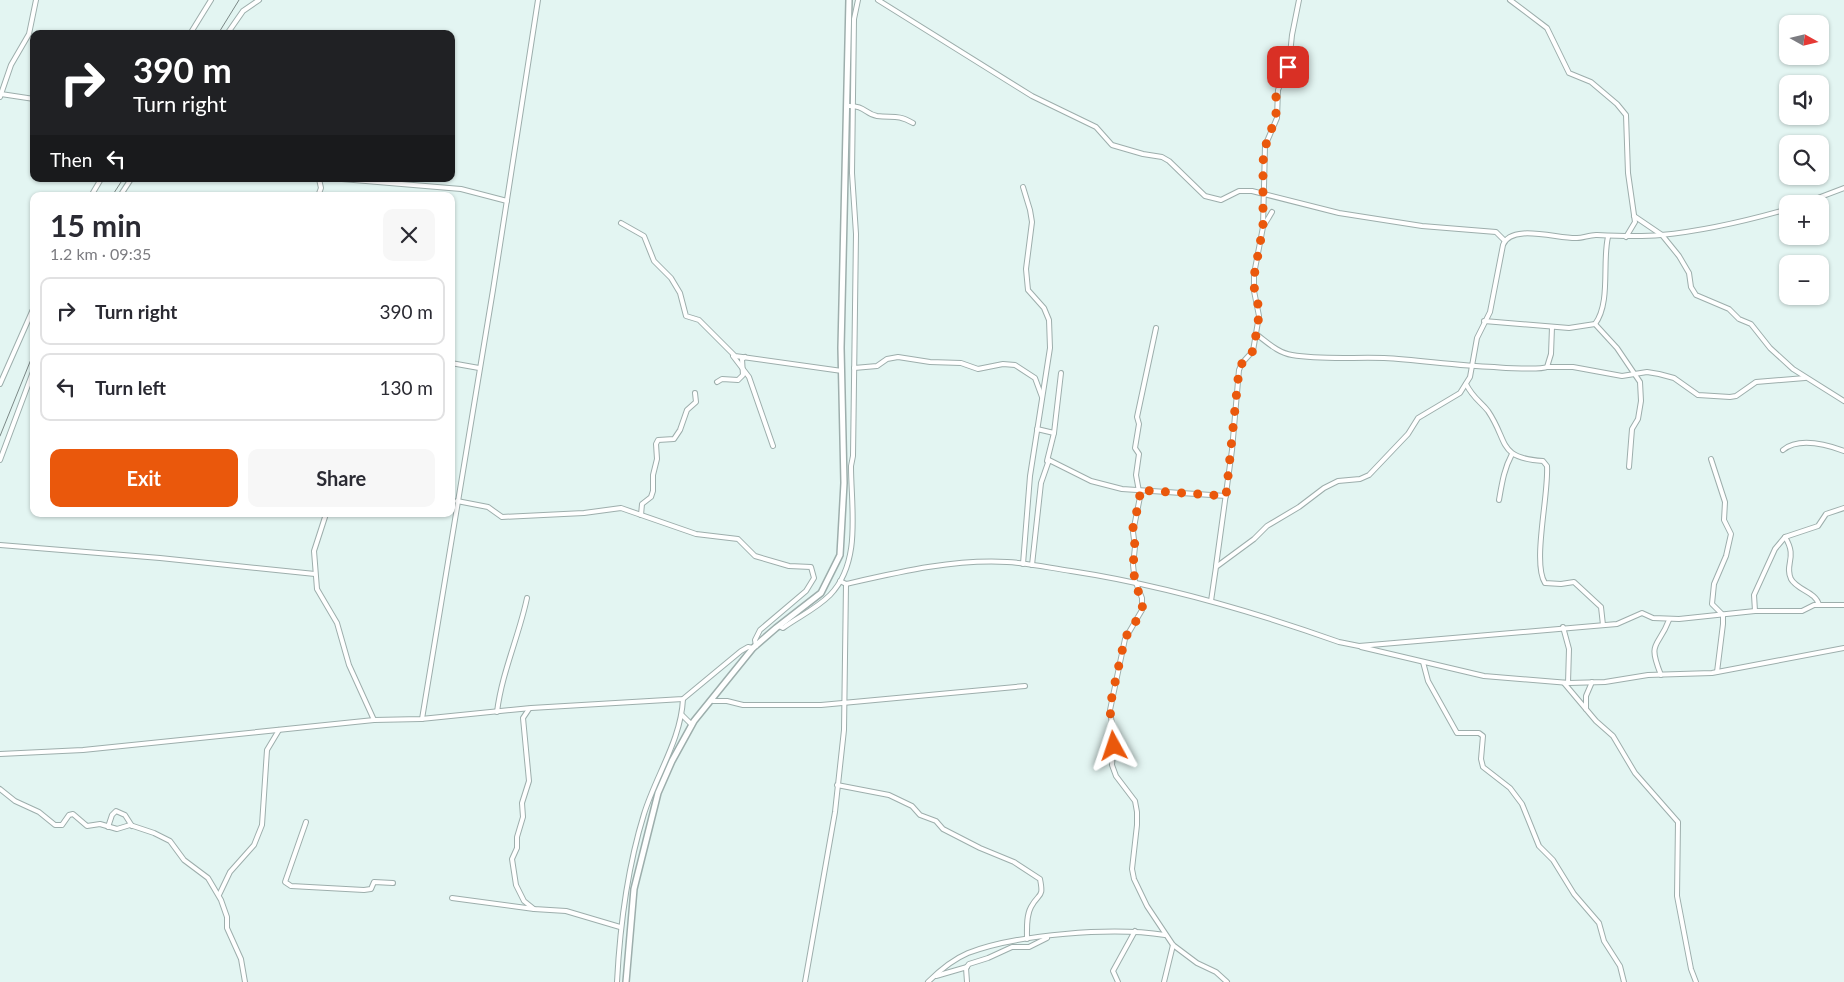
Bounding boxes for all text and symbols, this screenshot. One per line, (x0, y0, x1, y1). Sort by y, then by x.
north arrow (1779, 15, 1829, 65)
map controls (1779, 15, 1829, 305)
pin (1267, 46, 1309, 88)
text: 390 m (133, 48, 232, 90)
icon: right (50, 50, 115, 115)
icon: arrive (1274, 53, 1302, 81)
button: sound (1779, 75, 1829, 125)
text: Turn right (133, 90, 227, 117)
button: search (1779, 135, 1829, 185)
icon: left (102, 145, 130, 173)
text: Then (50, 148, 92, 171)
button: + (1779, 195, 1829, 245)
text: 15 min (50, 207, 142, 243)
button: close (383, 209, 435, 261)
text: 1.2 km · 09:35 (50, 244, 151, 263)
button: − (1779, 255, 1829, 305)
icon: right (52, 297, 80, 325)
text: Turn right (95, 300, 177, 323)
text: 390 m (379, 300, 433, 323)
icon: left (52, 373, 80, 401)
text: Turn left (95, 376, 166, 399)
text: 130 m (379, 376, 433, 399)
button: Exit (50, 449, 238, 507)
button: Share (248, 449, 435, 507)
position arrow (1087, 719, 1139, 771)

